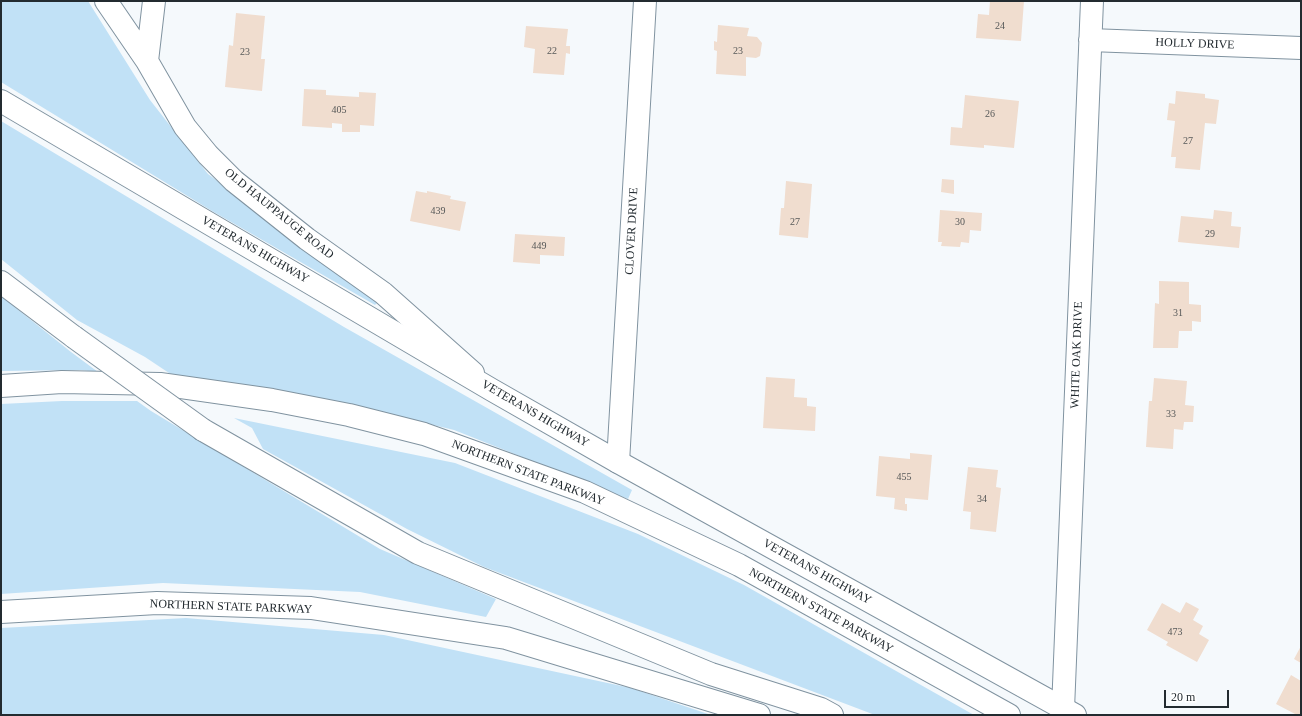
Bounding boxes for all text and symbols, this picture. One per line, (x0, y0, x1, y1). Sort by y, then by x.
house number: 24 (995, 20, 1005, 32)
street label: HOLLY DRIVE (1155, 35, 1235, 53)
house number: 22 (547, 45, 557, 57)
house number: 23 (733, 45, 743, 57)
house number: 23 (240, 46, 250, 58)
house number: 405 (332, 104, 346, 116)
house number: 26 (985, 108, 995, 120)
house number: 27 (1183, 135, 1193, 147)
street label: OLD HAUPPAUGE ROAD (222, 166, 336, 262)
street label: CLOVER DRIVE (623, 187, 641, 275)
house number: 439 (430, 205, 446, 217)
street label: VETERANS HIGHWAY (199, 213, 311, 287)
house number: 27 (790, 216, 800, 228)
house number: 30 (955, 216, 965, 228)
house number: 29 (1205, 228, 1215, 240)
house number: 449 (532, 240, 546, 252)
street label: WHITE OAK DRIVE (1068, 301, 1086, 409)
house number: 31 (1173, 307, 1183, 319)
street label: VETERANS HIGHWAY (479, 377, 591, 451)
house number: 33 (1166, 408, 1176, 420)
street label: NORTHERN STATE PARKWAY (449, 437, 607, 509)
house number: 455 (896, 471, 912, 483)
house number: 34 (977, 493, 987, 505)
street label: VETERANS HIGHWAY (760, 536, 874, 608)
street label: NORTHERN STATE PARKWAY (746, 565, 896, 657)
street label: NORTHERN STATE PARKWAY (149, 597, 313, 617)
house number: 473 (1168, 626, 1182, 638)
scale bar (1166, 682, 1231, 708)
text: 20 m (1171, 690, 1195, 704)

